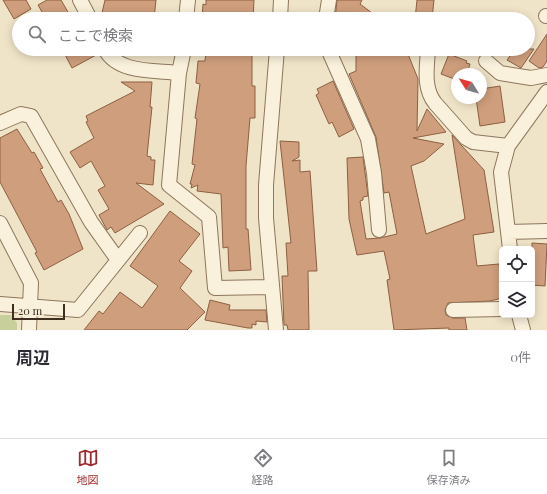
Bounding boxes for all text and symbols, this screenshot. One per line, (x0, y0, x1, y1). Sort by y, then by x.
search box (12, 12, 535, 56)
icon: search (26, 23, 48, 45)
text: ここで検索 (58, 25, 133, 45)
north arrow (451, 68, 487, 104)
map controls (499, 246, 535, 318)
button: locate (499, 246, 535, 282)
button: layers (499, 282, 535, 318)
scale bar (12, 302, 65, 321)
text: 20 m (18, 303, 42, 318)
text: 周辺 (16, 346, 50, 368)
text: 0件 (510, 348, 531, 365)
tab: 地図 (77, 447, 99, 487)
tab: 経路 (252, 447, 274, 487)
tab: 保存済み (427, 447, 471, 487)

